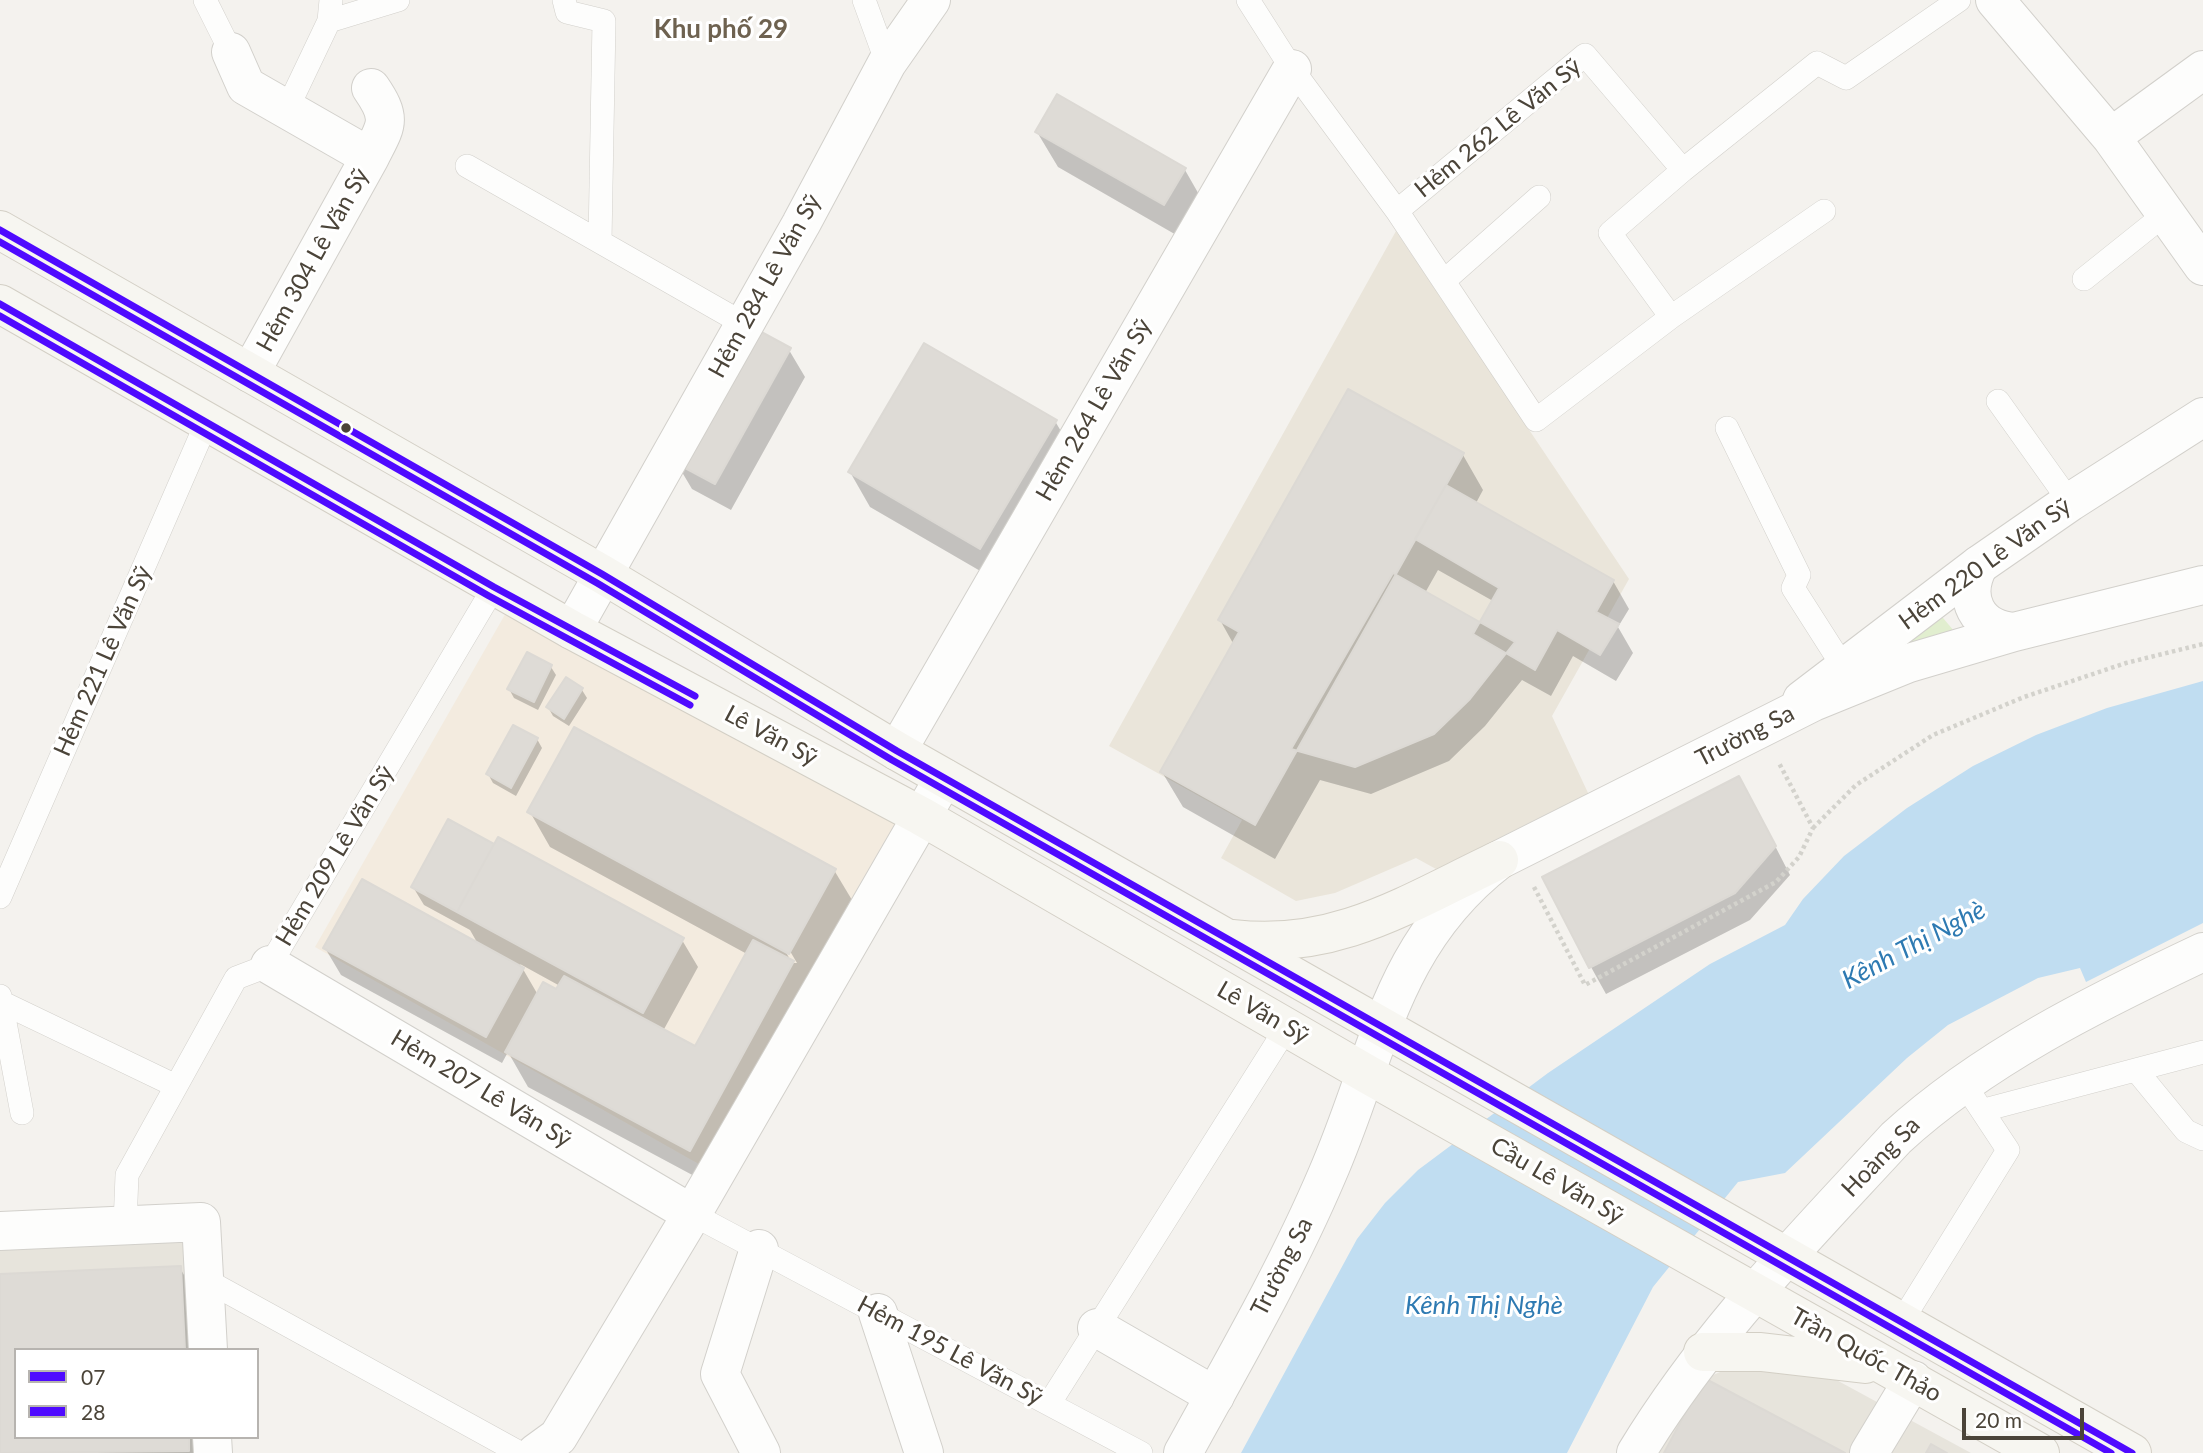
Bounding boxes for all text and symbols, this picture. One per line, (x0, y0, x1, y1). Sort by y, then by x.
district label: Khu phố 29 (654, 14, 788, 46)
street label: Hẻm 262 Lê Văn Sỹ (1409, 52, 1587, 204)
street label: Hẻm 304 Lê Văn Sỹ (251, 163, 375, 357)
street label: Hẻm 284 Lê Văn Sỹ (703, 189, 827, 383)
street label: Hẻm 264 Lê Văn Sỹ (1030, 314, 1158, 506)
unlabelled marker (339, 421, 353, 435)
street label: Hẻm 220 Lê Văn Sỹ (1893, 492, 2077, 636)
street label: Hẻm 221 Lê Văn Sỹ (48, 561, 158, 761)
street label: Trường Sa (1691, 699, 1799, 773)
street label: Lê Văn Sỹ (720, 700, 822, 772)
street label: Hẻm 209 Lê Văn Sỹ (270, 760, 400, 952)
water label: Kênh Thị Nghè (1837, 894, 1991, 996)
street label: Lê Văn Sỹ (1212, 975, 1314, 1051)
street label: Hẻm 207 Lê Văn Sỹ (385, 1024, 577, 1154)
street label: Hoàng Sa (1836, 1111, 1926, 1203)
street label: Cầu Lê Văn Sỹ (1485, 1131, 1629, 1231)
street label: Trường Sa (1245, 1213, 1319, 1321)
street label: Hẻm 195 Lê Văn Sỹ (852, 1290, 1048, 1412)
water label: Kênh Thị Nghè (1405, 1290, 1563, 1322)
street label: Trần Quốc Thảo (1786, 1302, 1946, 1408)
legend (14, 1348, 259, 1439)
text: 07 (81, 1364, 105, 1389)
scale bar (1965, 1394, 2088, 1438)
text: 28 (81, 1399, 105, 1424)
text: 20 m (1975, 1407, 2022, 1432)

